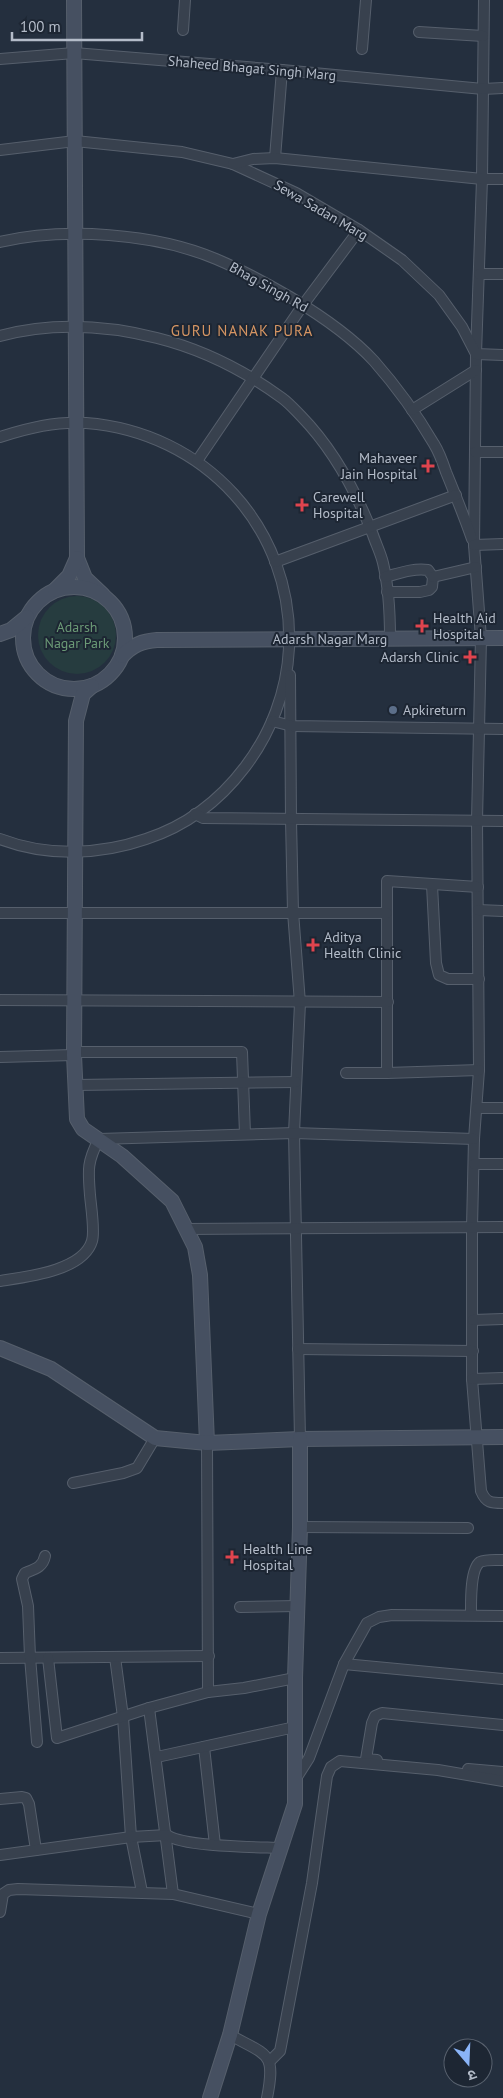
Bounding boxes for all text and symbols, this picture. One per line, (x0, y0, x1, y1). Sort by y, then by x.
scale bar (12, 10, 142, 42)
text: 100 m (20, 17, 61, 36)
street label: Shaheed Bhagat Singh Marg (167, 52, 337, 84)
street label: Sewa Sadan Marg (271, 176, 371, 244)
street label: Bhag Singh Rd (226, 258, 312, 316)
district label: GURU NANAK PURA (171, 321, 313, 340)
place label: Mahaveer Jain Hospital (340, 449, 417, 483)
marker: Mahaveer Jain Hospital (421, 459, 435, 473)
place label: Carewell Hospital (313, 488, 365, 522)
marker: Carewell Hospital (295, 498, 309, 512)
place label: Health Aid Hospital (433, 609, 496, 643)
park label: Adarsh Nagar Park (44, 618, 110, 652)
marker: Health Aid Hospital (415, 619, 429, 633)
street label: Adarsh Nagar Marg (273, 630, 387, 648)
place label: Adarsh Clinic (381, 648, 459, 666)
marker: Adarsh Clinic (463, 650, 477, 664)
place label: Apkireturn (403, 701, 466, 719)
marker: Apkireturn (387, 704, 399, 716)
place label: Aditya Health Clinic (324, 928, 401, 962)
marker: Aditya Health Clinic (306, 938, 320, 952)
place label: Health Line Hospital (243, 1540, 312, 1574)
marker: Health Line Hospital (225, 1550, 239, 1564)
north arrow (443, 2038, 493, 2088)
text: उ (465, 2065, 479, 2085)

